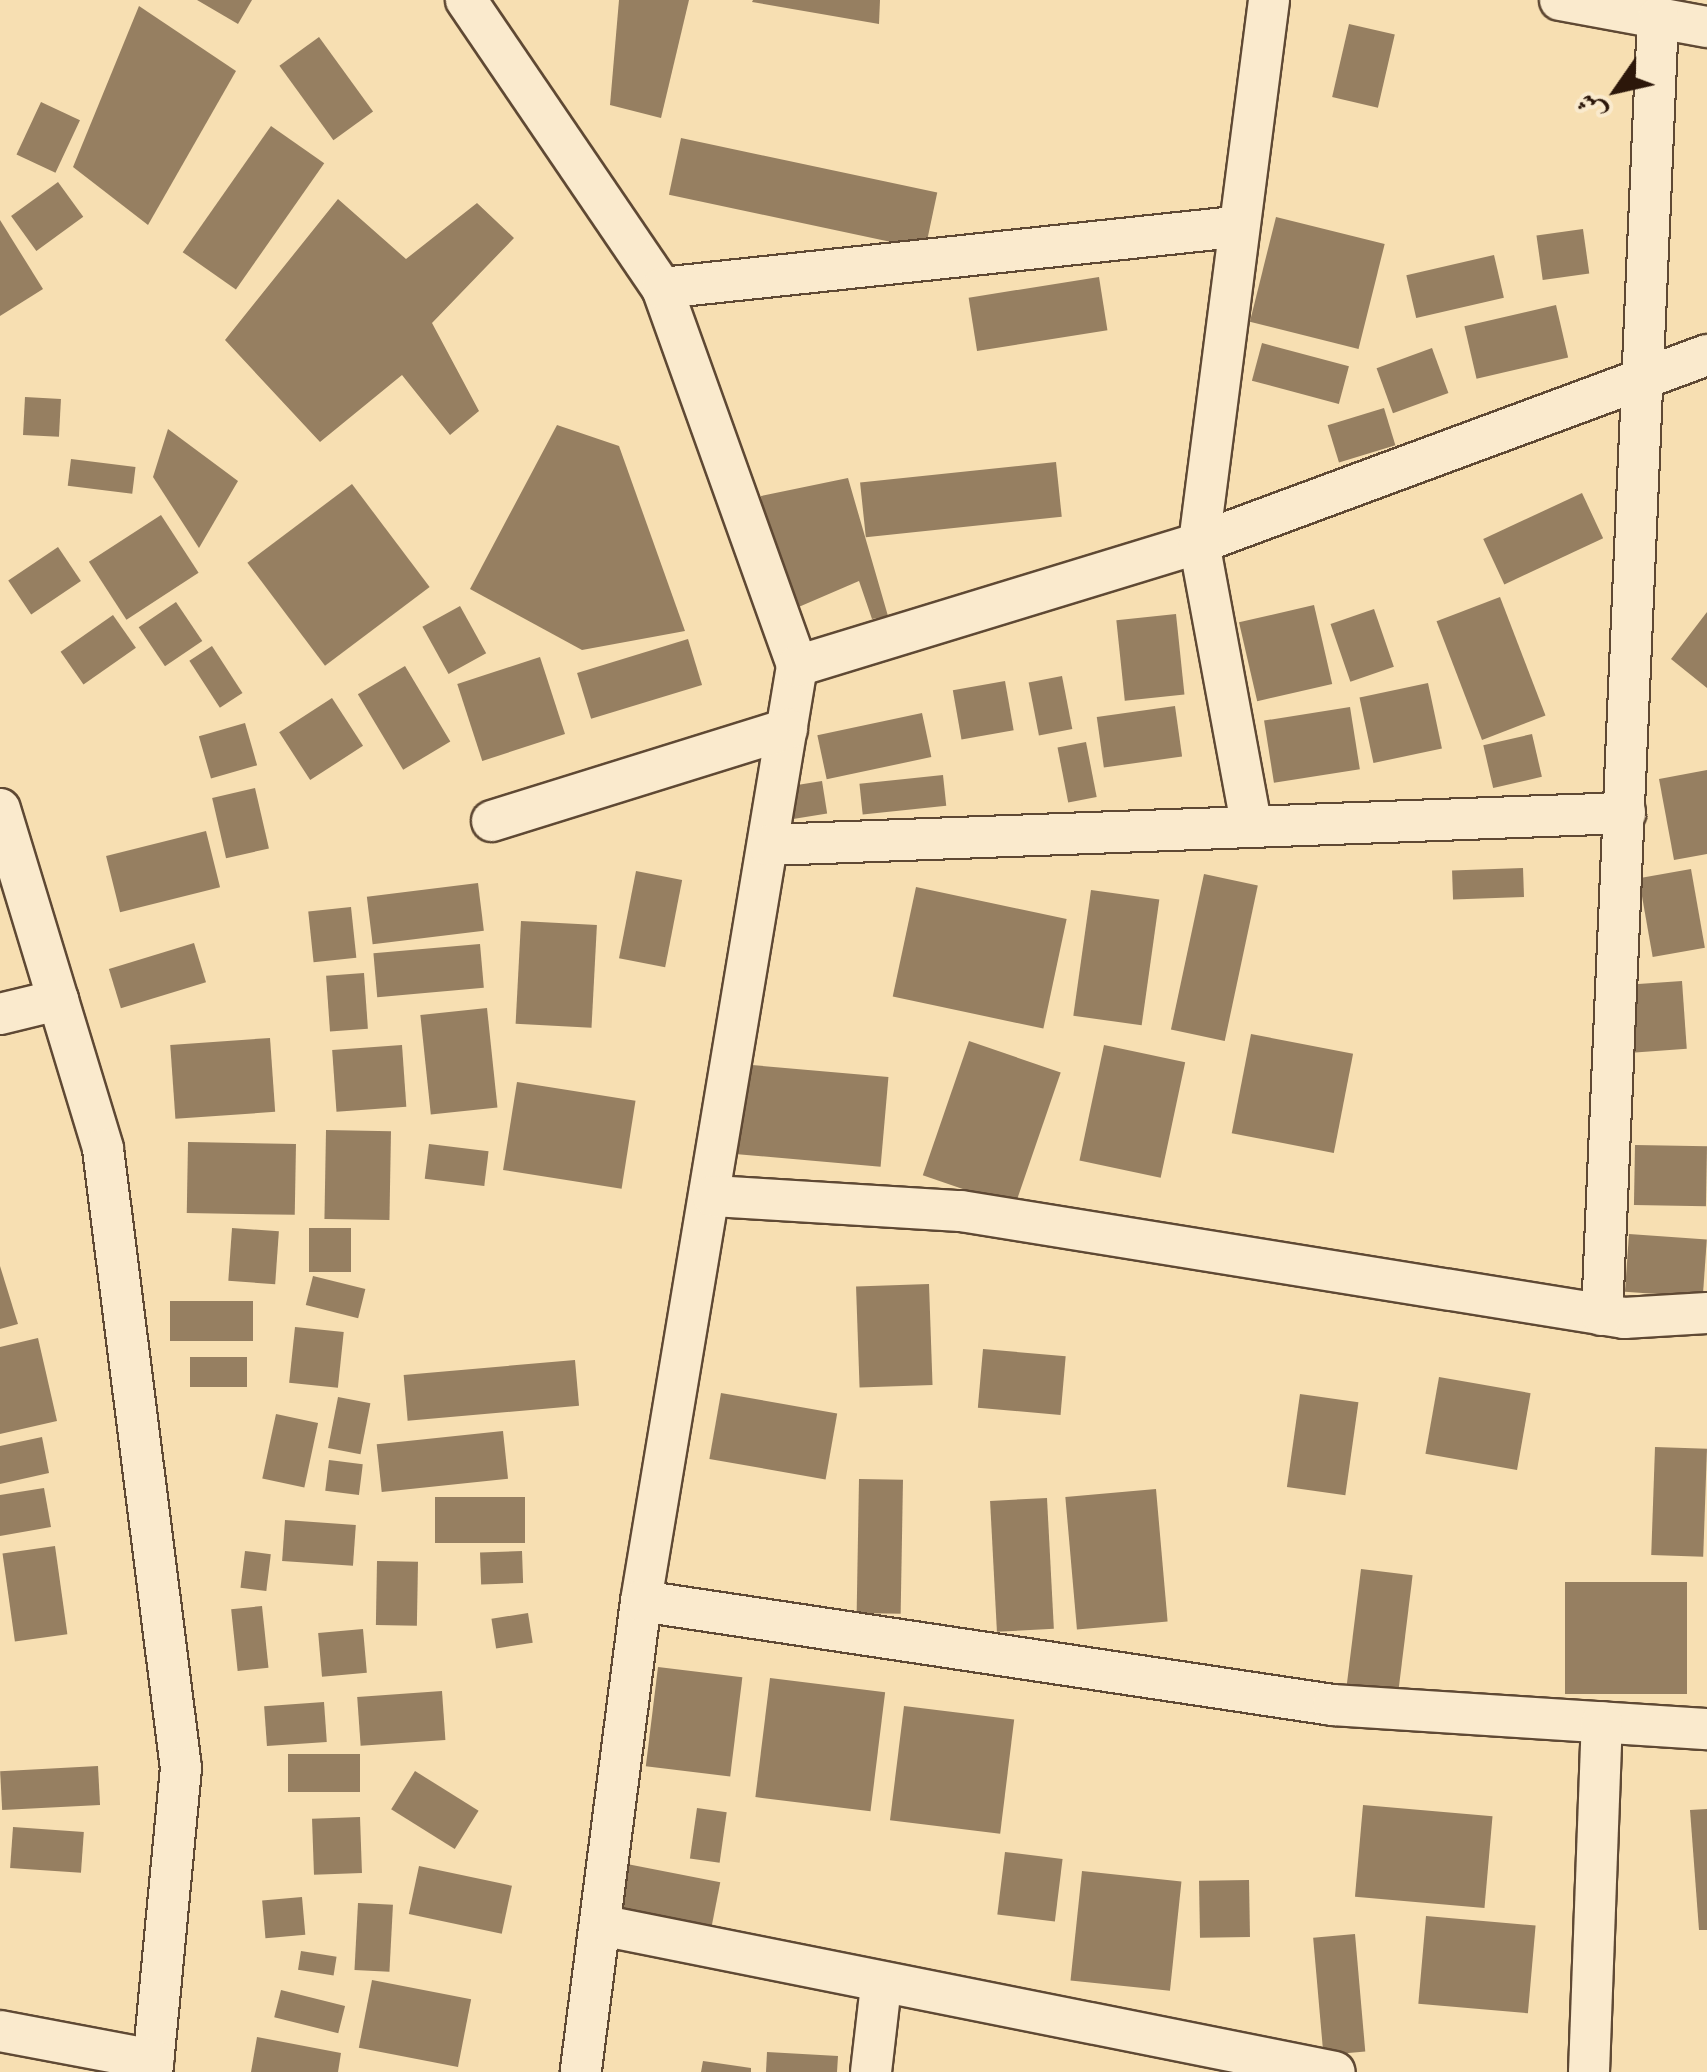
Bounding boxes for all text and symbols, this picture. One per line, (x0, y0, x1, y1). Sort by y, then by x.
north arrow (1567, 40, 1667, 140)
text: ش (1569, 86, 1614, 128)

